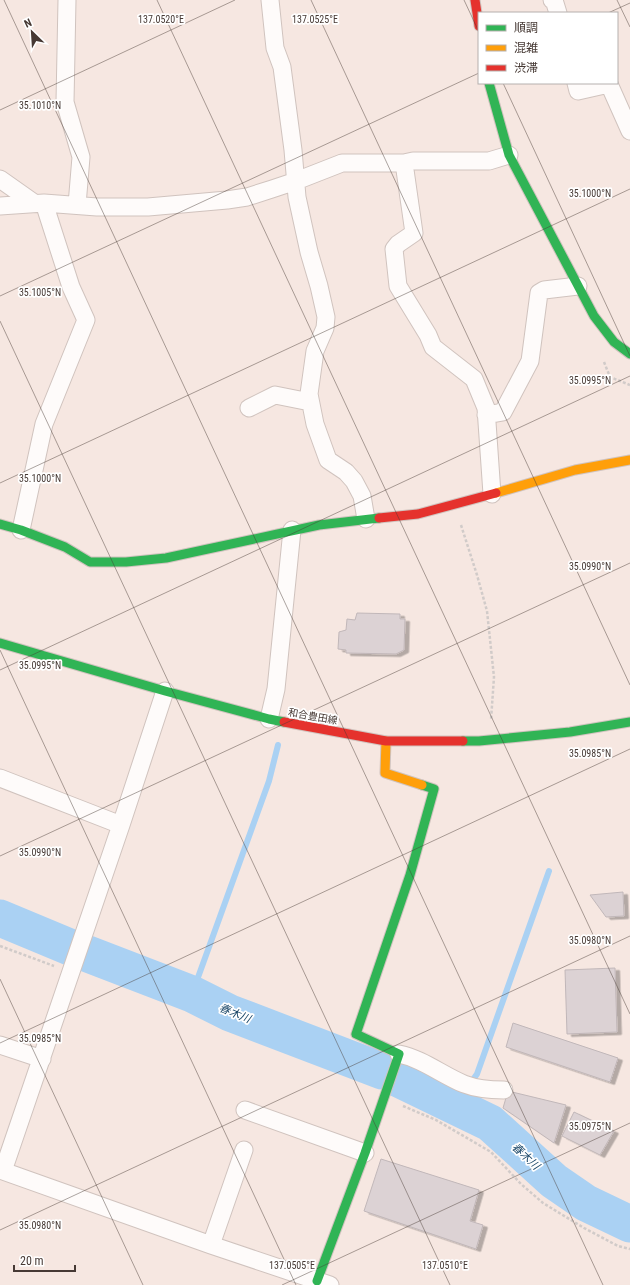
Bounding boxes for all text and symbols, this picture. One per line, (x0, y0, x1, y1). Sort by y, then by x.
north arrow (12, 12, 52, 52)
legend (478, 12, 618, 84)
text: 137.0520°E (138, 14, 184, 25)
text: 137.0525°E (292, 14, 338, 25)
text: N (22, 16, 34, 31)
text: 順調 (514, 21, 538, 35)
text: 混雑 (514, 41, 538, 55)
text: 渋滞 (514, 61, 538, 75)
text: 35.1010°N (19, 100, 61, 111)
text: 35.1000°N (569, 188, 611, 199)
text: 35.1005°N (19, 287, 61, 298)
text: 35.0995°N (569, 375, 611, 386)
text: 35.1000°N (19, 473, 61, 484)
text: 35.0990°N (569, 561, 611, 572)
text: 35.0995°N (19, 660, 61, 671)
street label: 和合豊田線 (287, 707, 338, 726)
text: 35.0985°N (569, 748, 611, 759)
text: 35.0990°N (19, 847, 61, 858)
text: 35.0980°N (569, 935, 611, 946)
water label: 春木川 (217, 1001, 253, 1026)
text: 35.0985°N (19, 1033, 61, 1044)
text: 35.0975°N (569, 1121, 611, 1132)
water label: 春木川 (509, 1140, 543, 1173)
text: 35.0980°N (19, 1220, 61, 1231)
scale bar (14, 1247, 75, 1273)
text: 20 m (20, 1254, 44, 1268)
text: 137.0505°E (269, 1260, 315, 1271)
text: 137.0510°E (422, 1260, 468, 1271)

